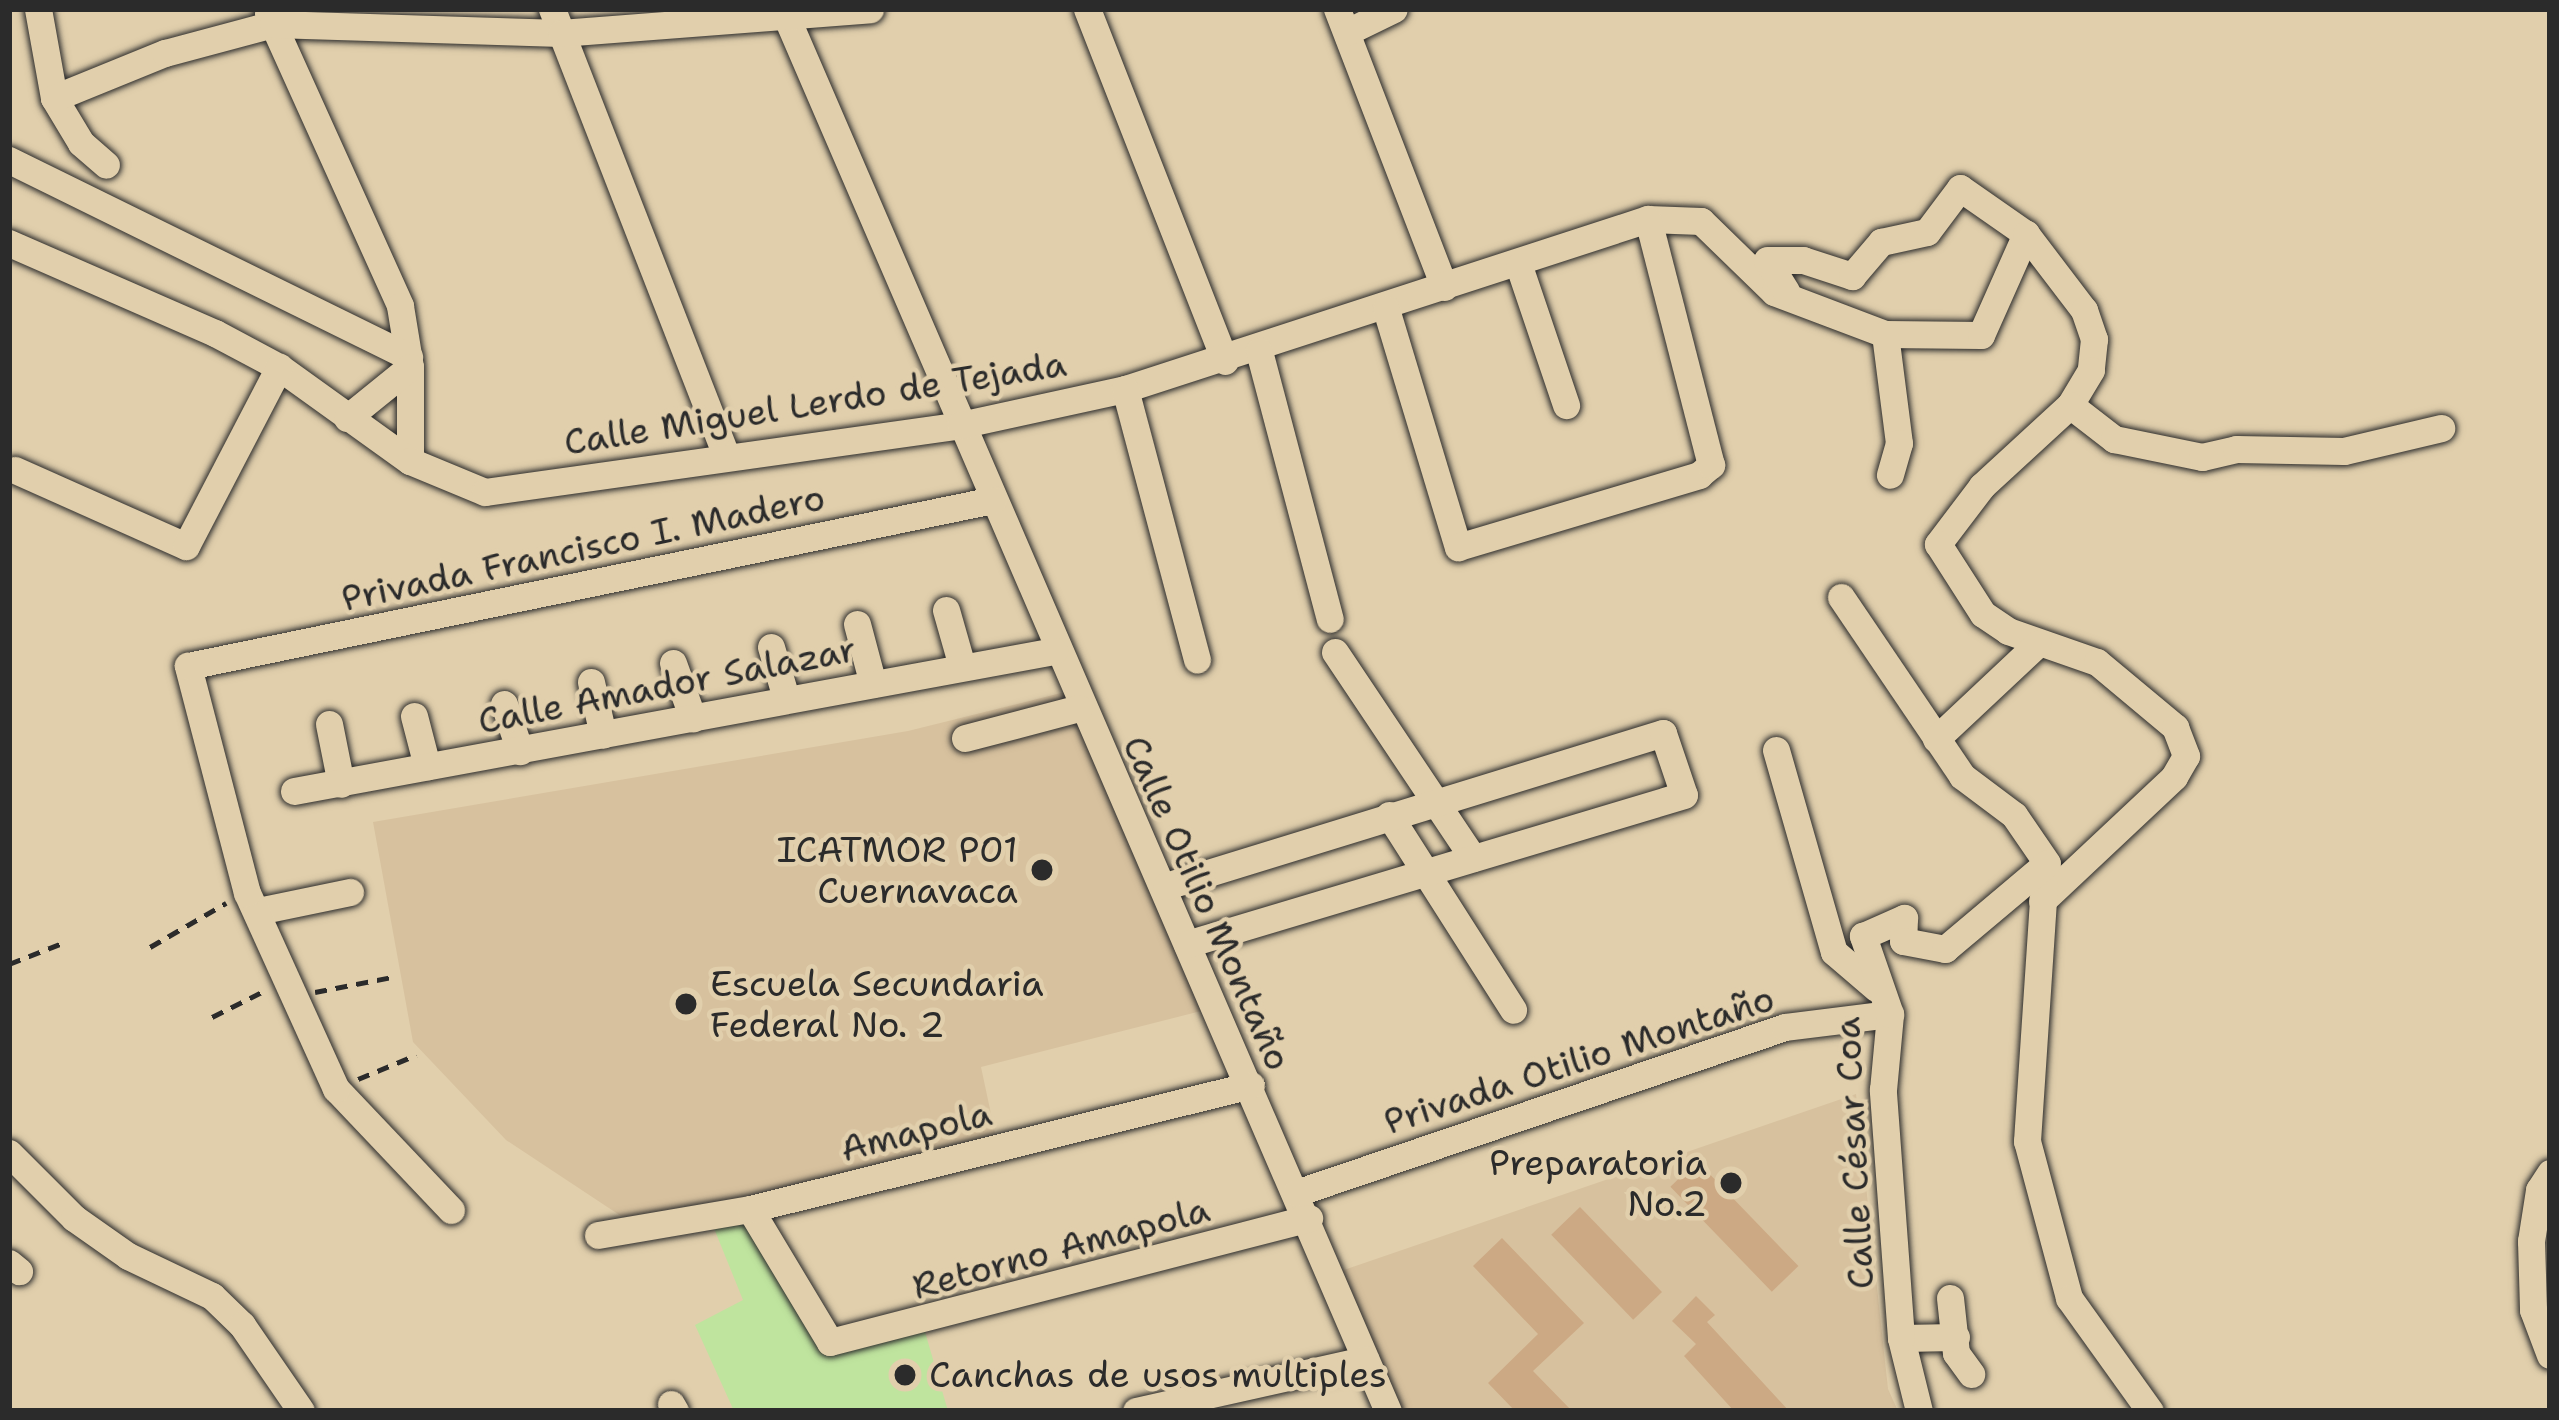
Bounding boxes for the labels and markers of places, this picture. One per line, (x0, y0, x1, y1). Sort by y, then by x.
place label: ICATMOR P01 Cuernavaca (777, 827, 1018, 912)
marker: ICATMOR P01 Cuernavaca (1029, 857, 1055, 883)
place label: Escuela Secundaria Federal No. 2 (710, 961, 1044, 1046)
marker: Escuela Secundaria Federal No. 2 (673, 991, 699, 1017)
place label: Preparatoria No.2 (1489, 1140, 1707, 1225)
marker: Preparatoria No.2 (1718, 1170, 1744, 1196)
place label: Canchas de usos multiples (929, 1353, 1387, 1397)
marker: Canchas de usos multiples (892, 1362, 918, 1388)

